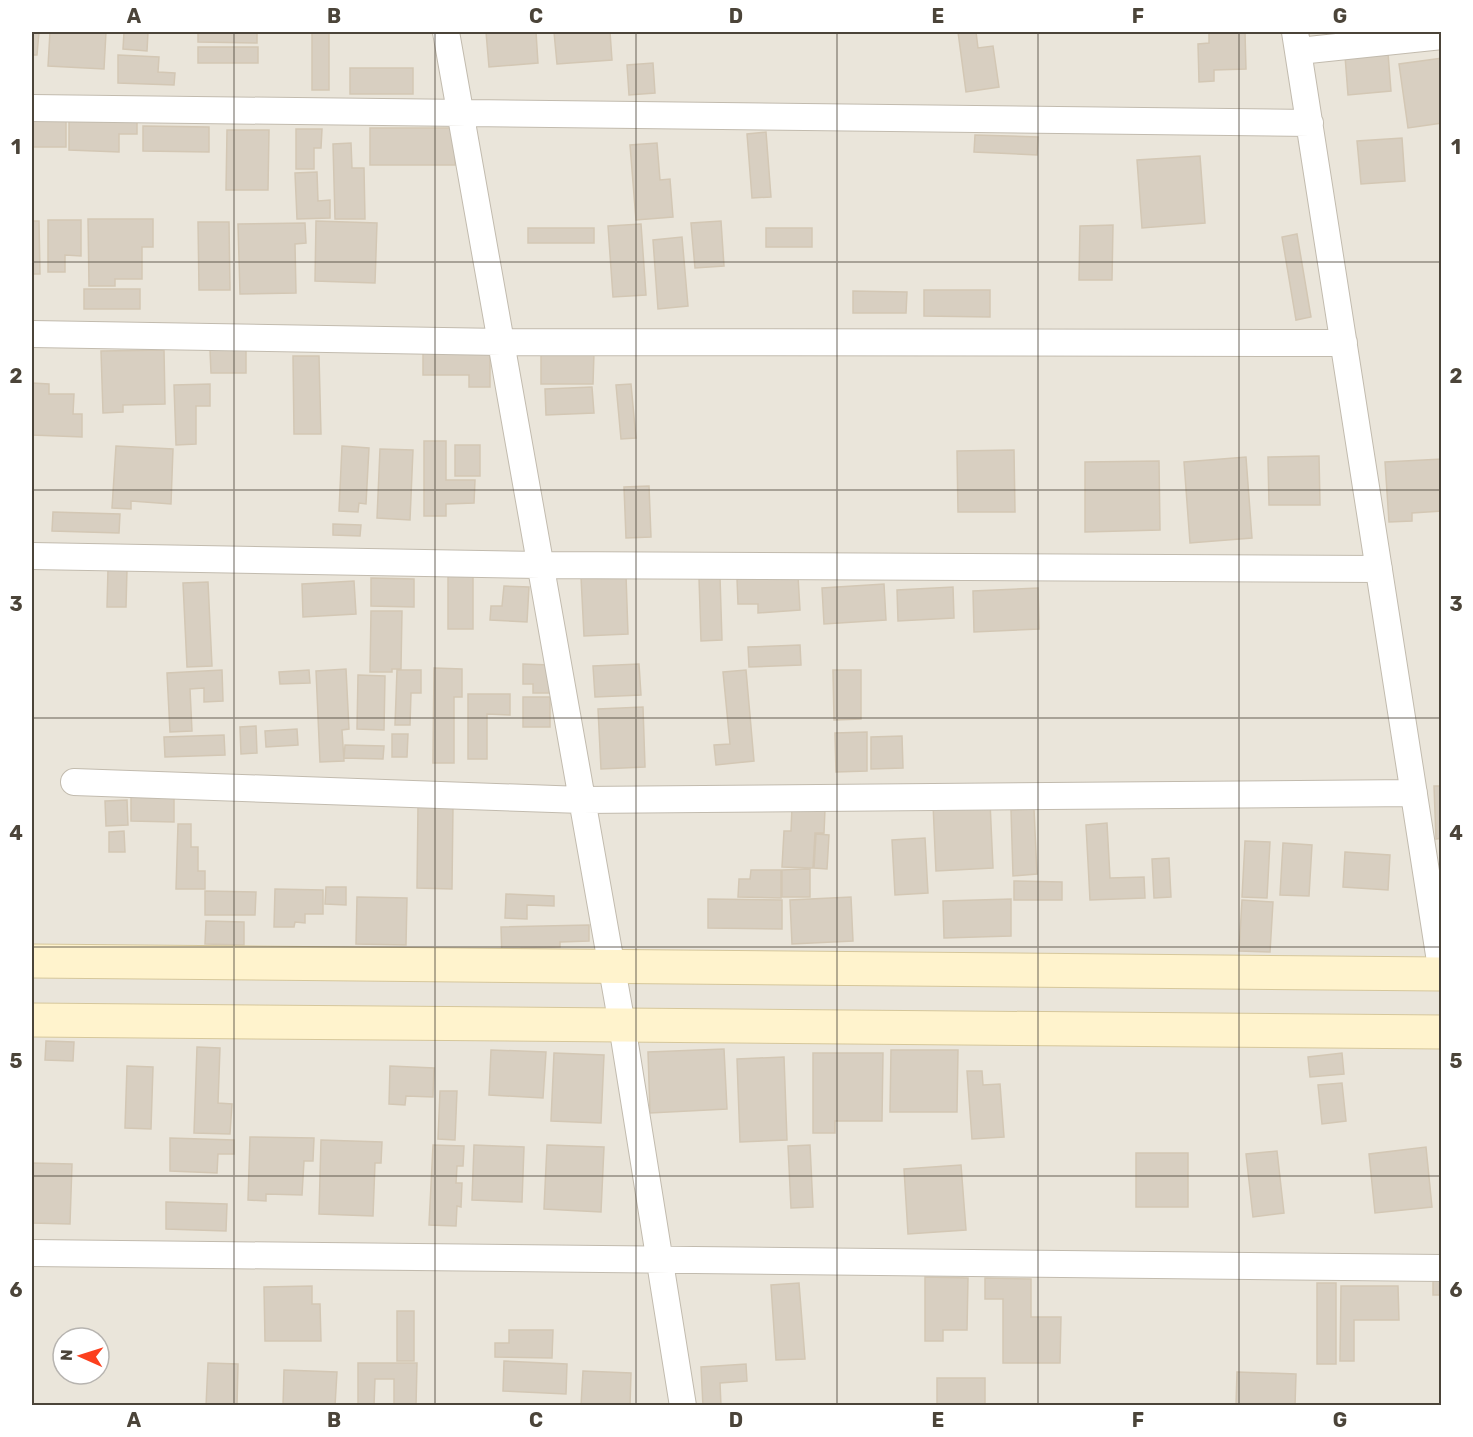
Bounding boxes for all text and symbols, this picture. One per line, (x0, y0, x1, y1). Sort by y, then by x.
text: A (127, 4, 142, 28)
text: B (327, 4, 341, 28)
text: C (529, 4, 543, 28)
text: D (729, 4, 743, 28)
text: E (932, 4, 944, 28)
text: F (1132, 4, 1144, 28)
text: G (1333, 4, 1347, 28)
text: 1 (11, 135, 21, 159)
text: 1 (1451, 135, 1461, 159)
text: 2 (10, 364, 23, 388)
text: 2 (1450, 364, 1463, 388)
text: 3 (9, 592, 23, 616)
text: 3 (1449, 592, 1463, 616)
text: 4 (9, 821, 23, 845)
text: 4 (1449, 821, 1463, 845)
text: 5 (10, 1049, 23, 1073)
text: 5 (1450, 1049, 1463, 1073)
text: 6 (9, 1278, 23, 1302)
text: 6 (1449, 1278, 1463, 1302)
north arrow (51, 1326, 111, 1386)
text: N (57, 1349, 76, 1361)
text: A (127, 1408, 142, 1432)
text: B (327, 1408, 341, 1432)
text: C (529, 1408, 543, 1432)
text: D (729, 1408, 743, 1432)
text: E (932, 1408, 944, 1432)
text: F (1132, 1408, 1144, 1432)
text: G (1333, 1408, 1347, 1432)

